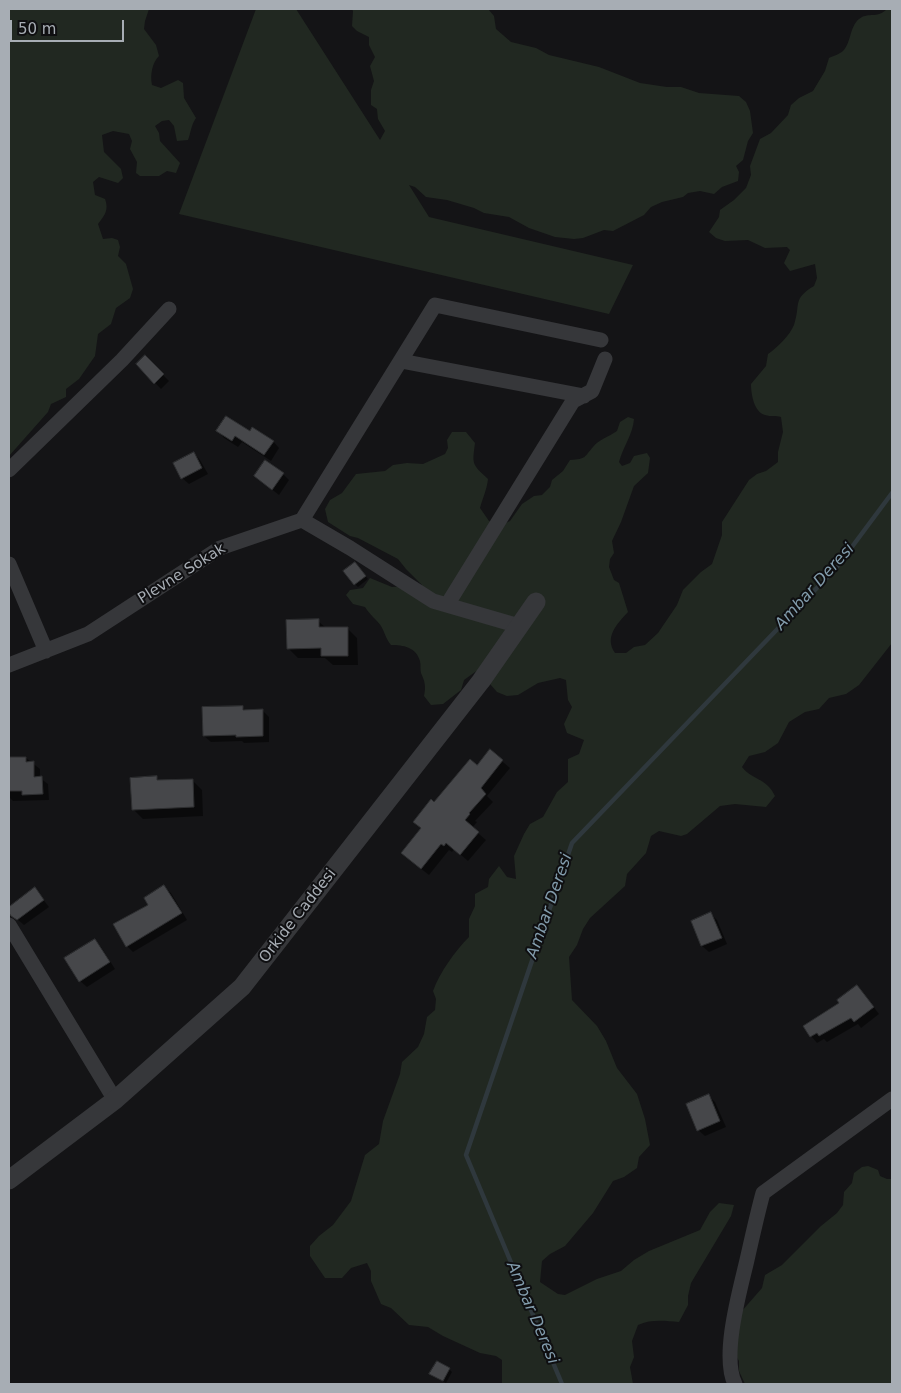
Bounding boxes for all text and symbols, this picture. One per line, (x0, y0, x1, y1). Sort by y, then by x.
scale bar (12, 10, 126, 42)
text: 50 m (18, 20, 56, 38)
street label: Plevne Sokak (135, 540, 229, 608)
water label: Ambar Deresi (771, 540, 859, 634)
water label: Ambar Deresi (523, 851, 577, 961)
street label: Orkide Caddesi (256, 865, 340, 967)
water label: Ambar Deresi (502, 1259, 562, 1367)

